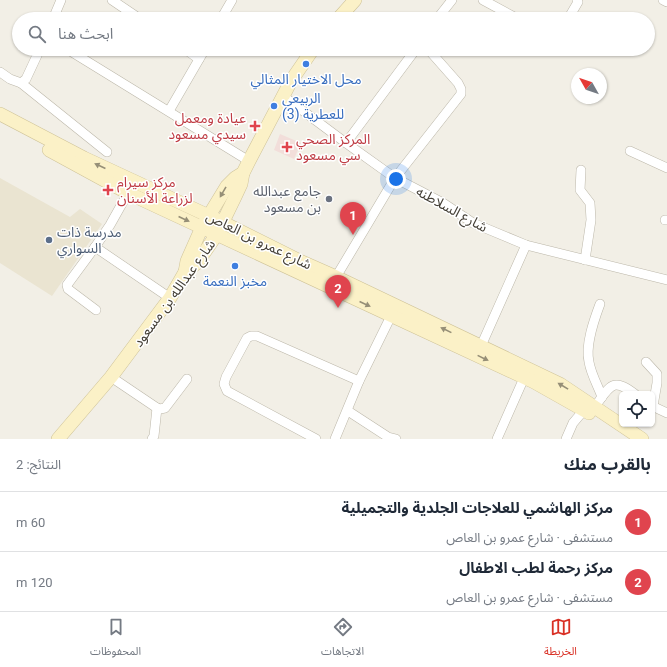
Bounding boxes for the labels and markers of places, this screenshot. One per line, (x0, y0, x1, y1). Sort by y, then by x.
marker: محل الاختيار المثالي (301, 59, 311, 69)
place label: محل الاختيار المثالي (250, 71, 362, 90)
place label: الربيعي (3) للعطرية (282, 90, 344, 123)
marker: الربيعي (3) للعطرية (269, 101, 279, 111)
place label: عيادة ومعمل سيدي مسعود (168, 110, 246, 145)
marker: عيادة ومعمل سيدي مسعود (249, 120, 261, 132)
place label: المركز الصحي سي مسعود (296, 131, 370, 166)
marker: المركز الصحي سي مسعود (281, 141, 293, 153)
place label: مركز سيرام لزراعة الأسنان (117, 174, 193, 207)
place label: جامع عبدالله بن مسعود (253, 183, 321, 216)
marker: مركز سيرام لزراعة الأسنان (102, 184, 114, 196)
marker: جامع عبدالله بن مسعود (324, 194, 334, 204)
pin: 1 (340, 202, 366, 235)
place label: مدرسة ذات السواري (57, 224, 122, 259)
marker: مدرسة ذات السواري (44, 235, 54, 245)
marker: مخبز النعمة (230, 261, 240, 271)
place label: مخبز النعمة (203, 273, 267, 290)
pin: 2 (325, 275, 351, 308)

